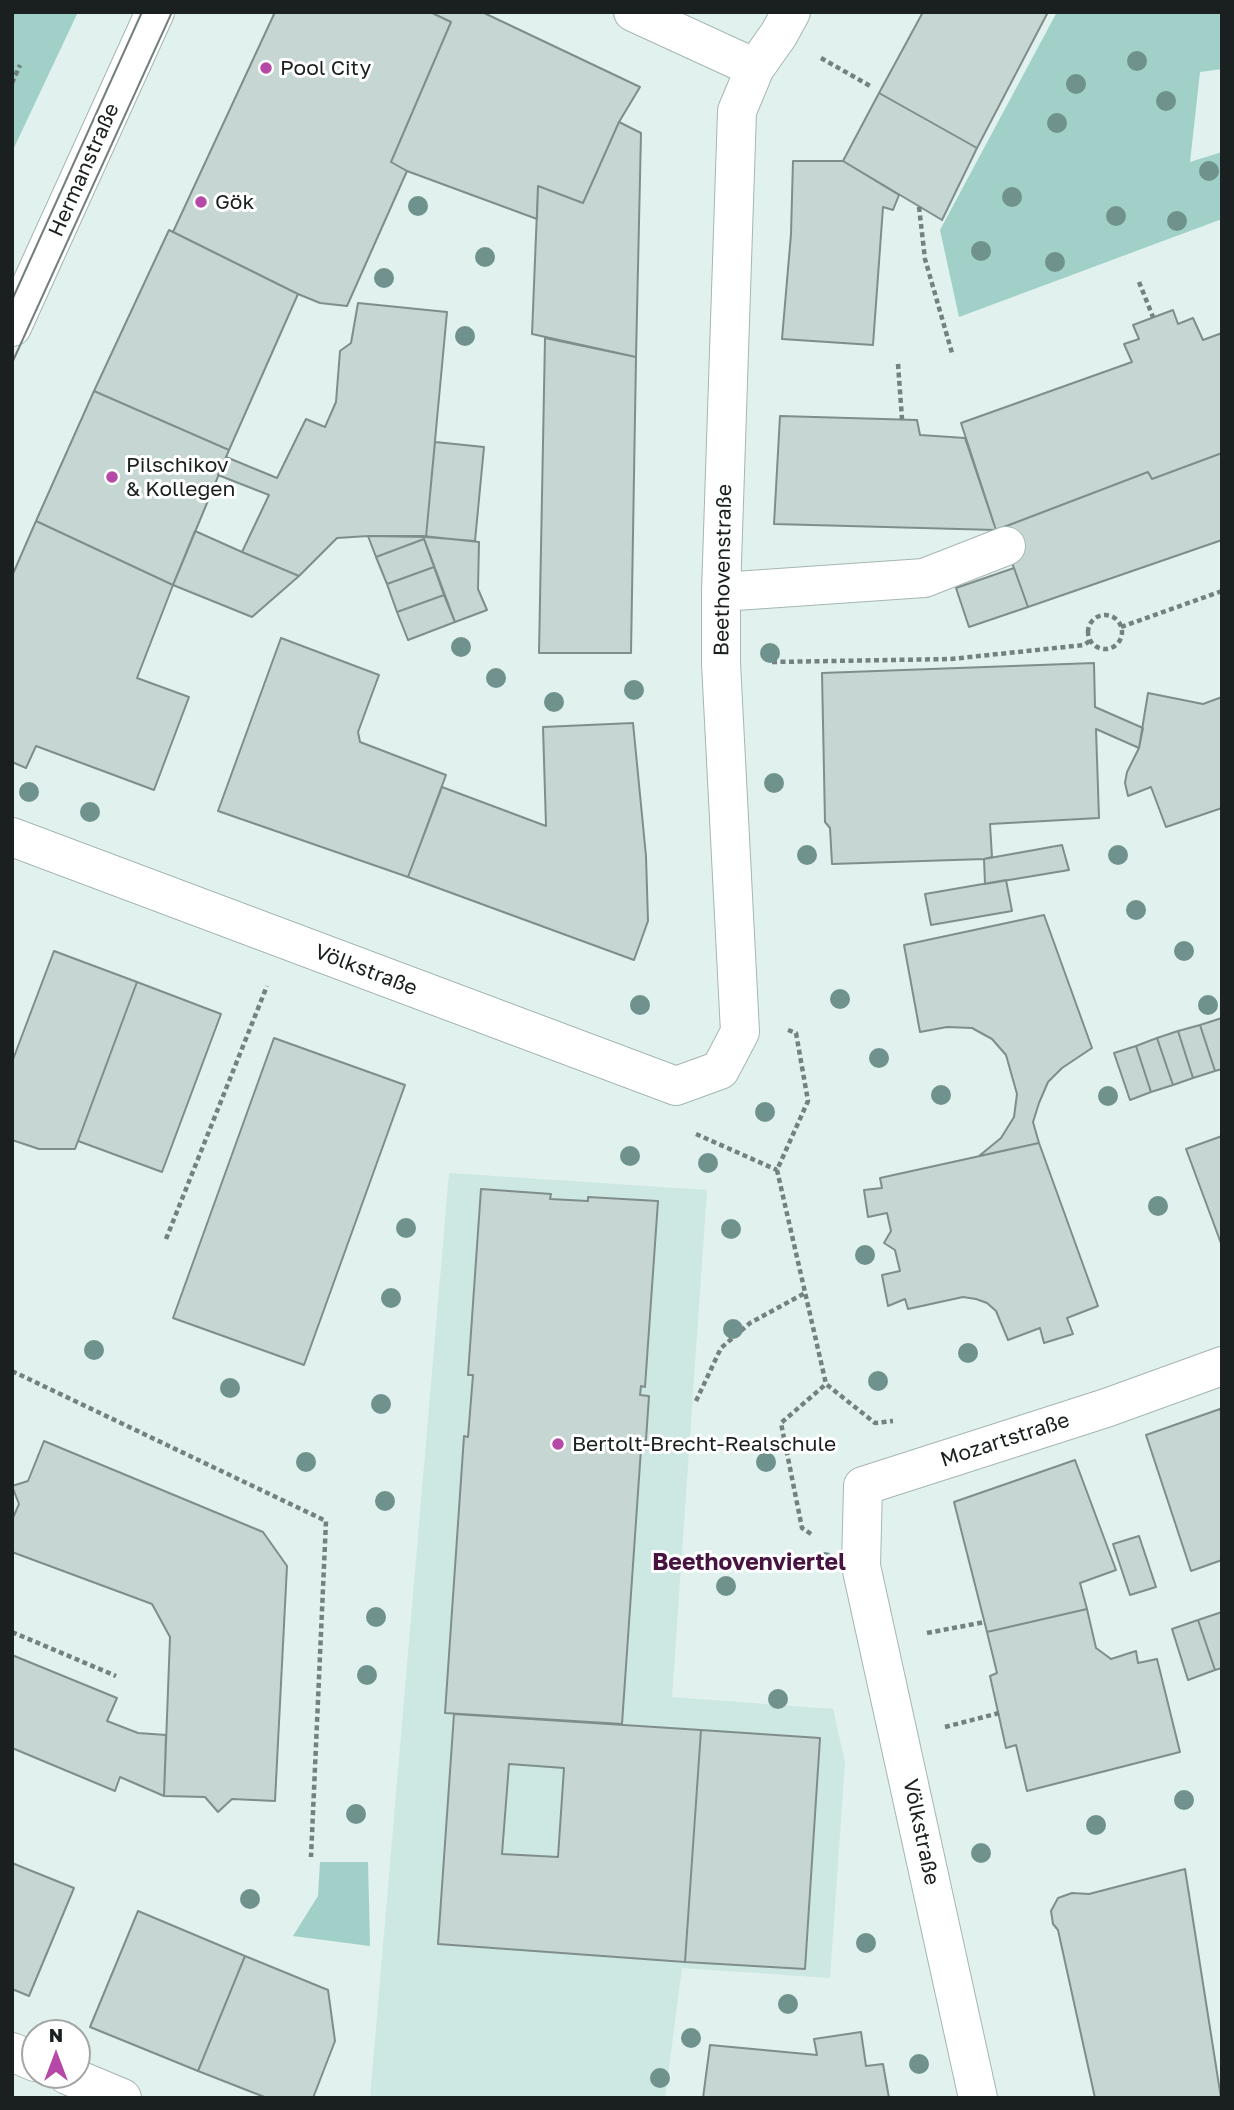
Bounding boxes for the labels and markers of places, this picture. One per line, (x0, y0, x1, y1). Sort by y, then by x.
place label: Pool City (280, 55, 371, 81)
marker: Pool City (258, 60, 274, 76)
place label: Gök (215, 189, 254, 215)
marker: Gök (193, 194, 209, 210)
place label: Pilschikov & Kollegen (126, 452, 235, 502)
marker: Pilschikov & Kollegen (104, 469, 120, 485)
place label: Bertolt-Brecht-Realschule (572, 1431, 836, 1457)
marker: Bertolt-Brecht-Realschule (550, 1436, 566, 1452)

